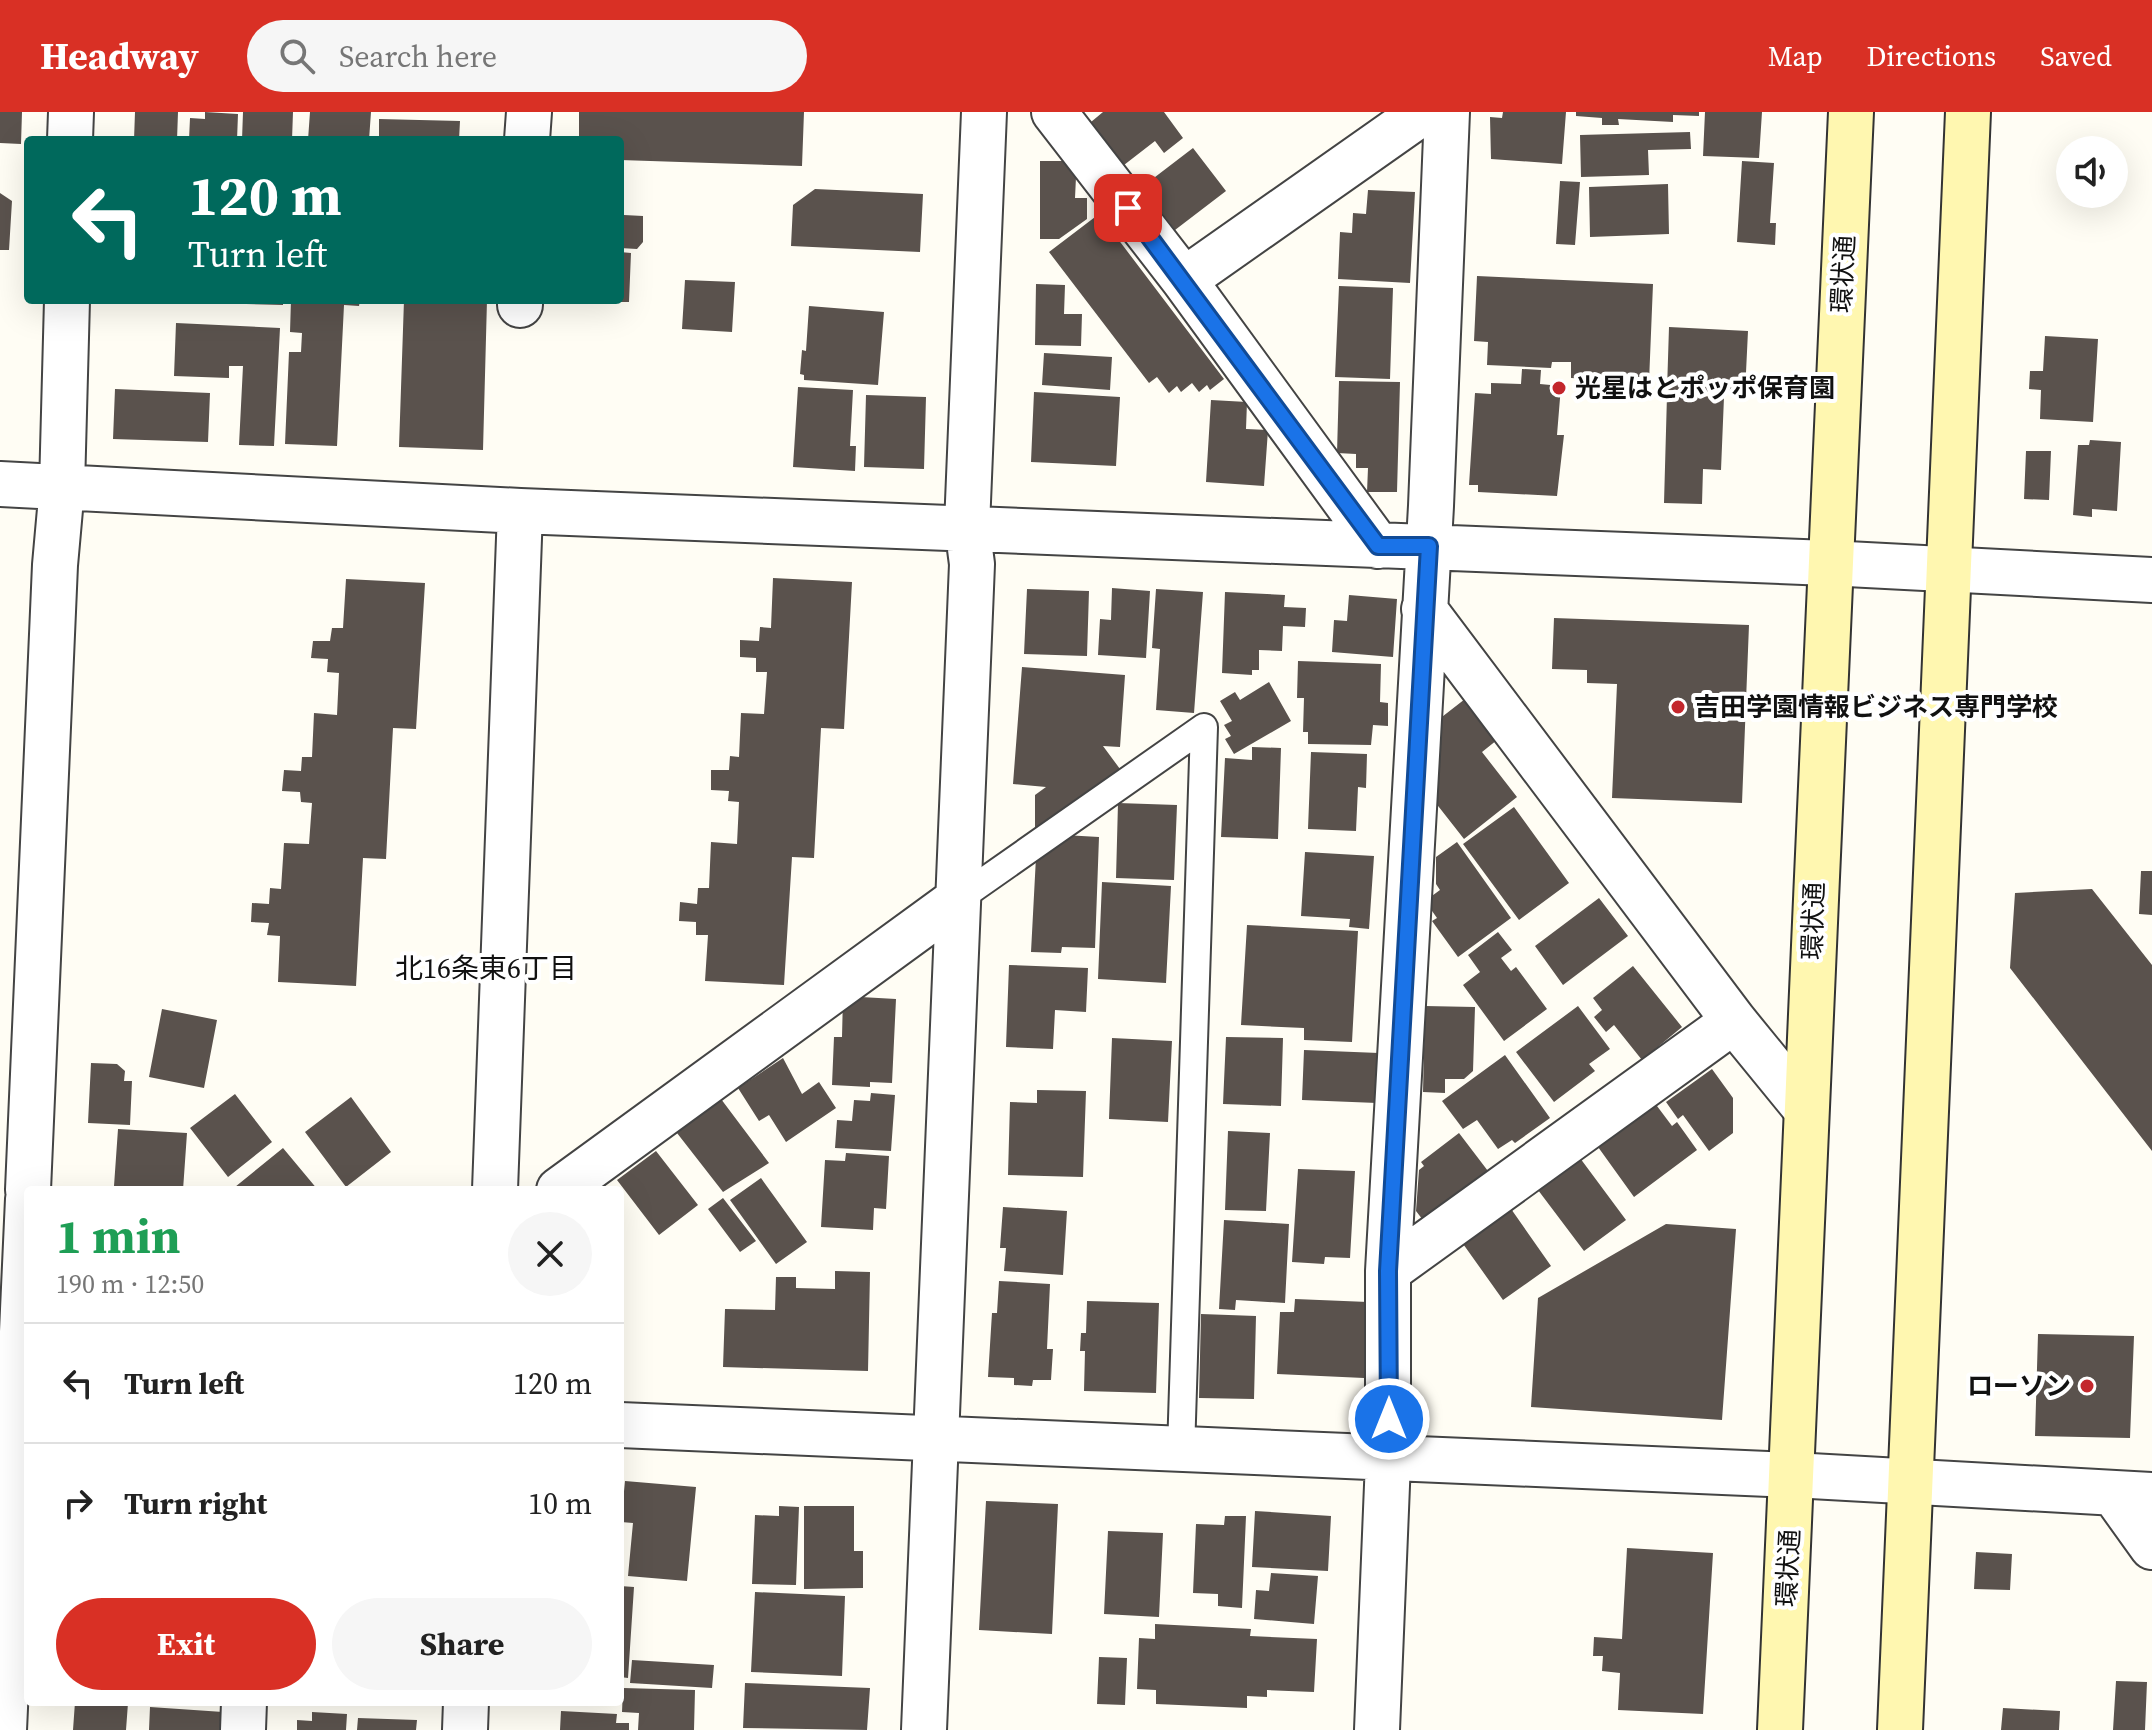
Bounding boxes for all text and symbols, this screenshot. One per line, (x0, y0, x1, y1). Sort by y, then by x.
search box (247, 20, 807, 92)
text: Headway (40, 30, 199, 82)
icon: search (275, 34, 319, 78)
text: Search here (339, 36, 497, 77)
text: Map (1768, 37, 1823, 75)
text: Directions (1867, 37, 1996, 75)
text: Saved (2040, 37, 2112, 75)
map controls (2056, 136, 2128, 208)
button: sound (2056, 136, 2128, 208)
text: 120 m (188, 157, 342, 234)
icon: left (56, 168, 160, 272)
pin (1094, 174, 1162, 242)
icon: arrive (1106, 186, 1150, 230)
text: Turn left (188, 230, 327, 279)
street label: 環状通 (1823, 234, 1863, 314)
place label: 光星はとポッポ保育園 (1575, 370, 1835, 406)
marker: 光星はとポッポ保育園 (1550, 379, 1568, 397)
place label: 吉田学園情報ビジネス専門学校 (1694, 689, 2058, 725)
marker: 吉田学園情報ビジネス専門学校 (1669, 698, 1687, 716)
street label: 環状通 (1794, 881, 1832, 961)
district label: 北16条東6丁目 (395, 949, 577, 987)
text: 1 min (56, 1203, 181, 1269)
button: close (508, 1212, 592, 1296)
text: 190 m · 12:50 (56, 1266, 204, 1302)
icon: left (56, 1361, 100, 1405)
text: Turn left (124, 1363, 244, 1404)
text: 120 m (513, 1363, 592, 1404)
place label: ローソン (1967, 1368, 2071, 1404)
position arrow (1347, 1377, 1431, 1461)
marker: ローソン (2078, 1377, 2096, 1395)
icon: right (56, 1481, 100, 1525)
text: Turn right (124, 1483, 267, 1524)
text: 10 m (528, 1483, 592, 1524)
street label: 環状通 (1768, 1528, 1808, 1608)
button: Exit (56, 1598, 316, 1690)
button: Share (332, 1598, 592, 1690)

